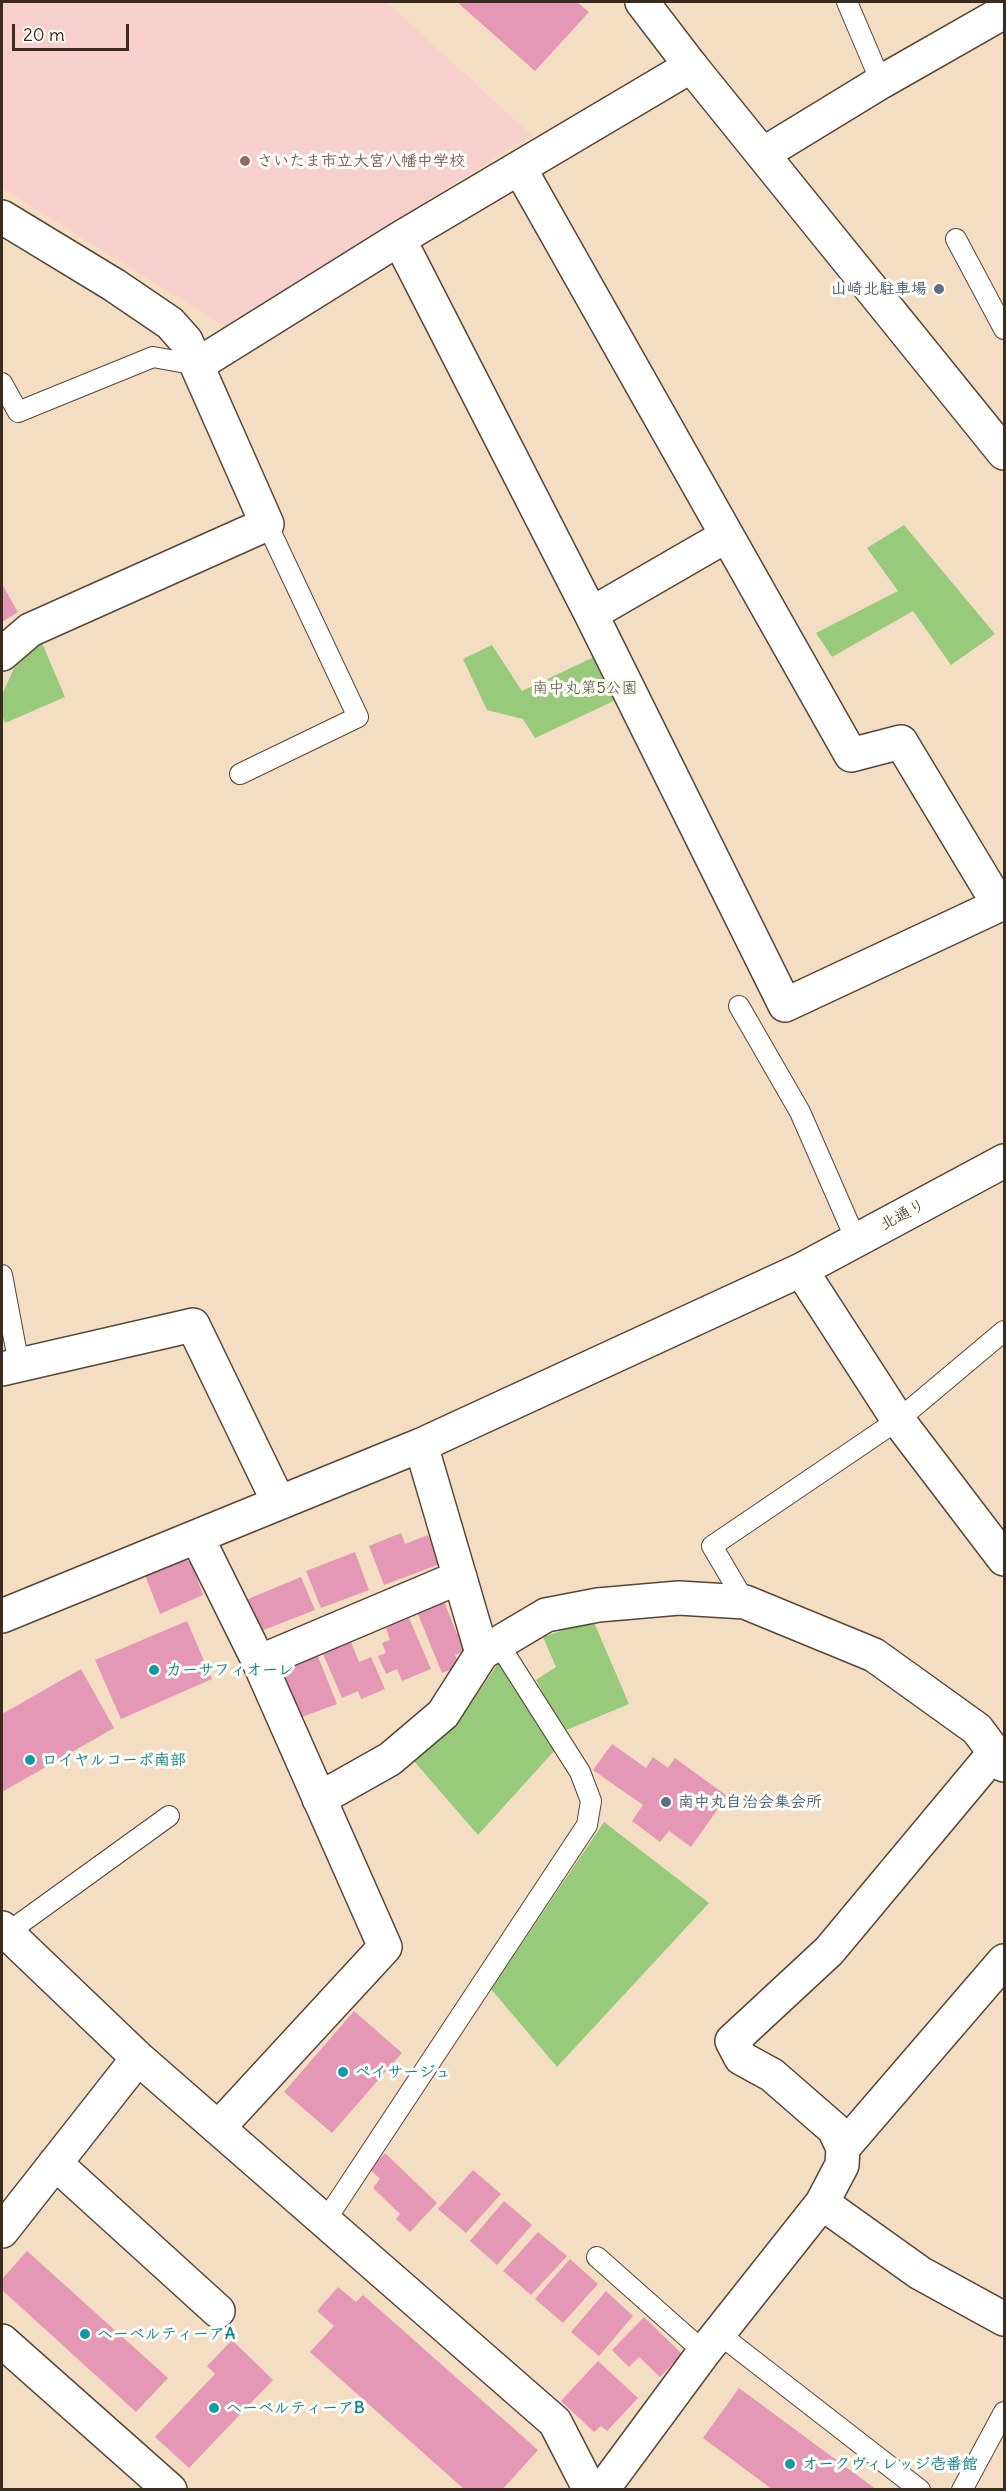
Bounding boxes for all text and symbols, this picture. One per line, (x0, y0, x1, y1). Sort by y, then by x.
scale bar (15, 12, 132, 50)
text: 20 m (23, 23, 65, 46)
place label: さいたま市立大宮八幡中学校 (257, 151, 465, 171)
marker: さいたま市立大宮八幡中学校 (238, 154, 252, 168)
place label: 山崎北駐車場 (831, 279, 927, 299)
marker: 山崎北駐車場 (932, 282, 946, 296)
park label: 南中丸第5公園 (532, 678, 638, 698)
street label: 北通り (877, 1195, 929, 1235)
place label: カーサフィオーレ (166, 1660, 294, 1680)
marker: カーサフィオーレ (147, 1663, 161, 1677)
place label: ロイヤルコーポ南部 (42, 1750, 186, 1770)
marker: ロイヤルコーポ南部 (23, 1753, 37, 1767)
place label: 南中丸自治会集会所 (678, 1792, 822, 1812)
marker: 南中丸自治会集会所 (659, 1795, 673, 1809)
place label: ペイサージュ (355, 2062, 451, 2082)
marker: ペイサージュ (336, 2065, 350, 2079)
place label: ヘーベルティーアA (97, 2324, 235, 2344)
marker: ヘーベルティーアA (78, 2327, 92, 2341)
place label: ヘーベルティーアB (226, 2398, 364, 2418)
marker: ヘーベルティーアB (207, 2401, 221, 2415)
place label: オークヴィレッジ壱番館 (802, 2454, 978, 2474)
marker: オークヴィレッジ壱番館 (783, 2457, 797, 2471)

